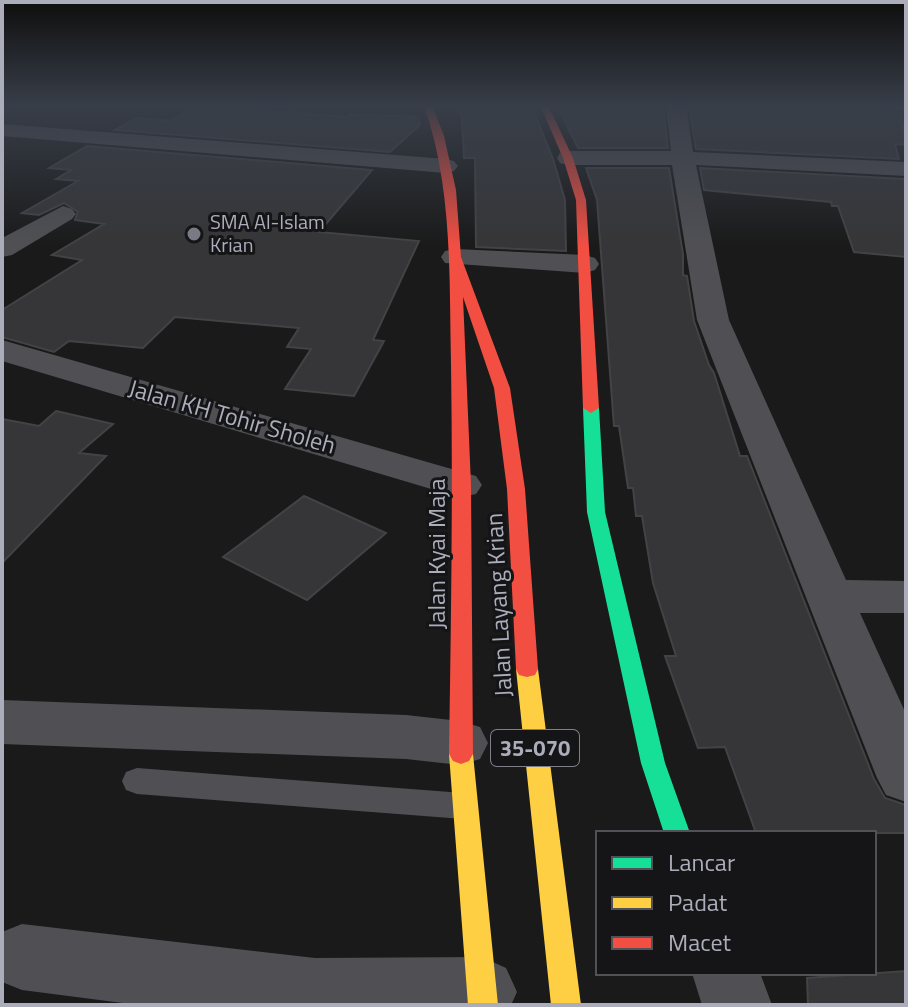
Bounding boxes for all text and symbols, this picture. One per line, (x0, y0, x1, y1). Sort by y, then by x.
place label: SMA Al-Islam Krian (210, 206, 325, 260)
marker: SMA Al-Islam Krian (185, 225, 203, 243)
street label: Jalan KH Tohir Sholeh (125, 369, 340, 463)
street label: Jalan Kyai Maja (418, 478, 454, 630)
street label: Jalan Layang Krian (475, 512, 521, 698)
road number: 35-070 (491, 730, 579, 766)
legend (596, 831, 876, 975)
text: Lancar (668, 844, 735, 880)
text: Padat (668, 884, 728, 920)
text: Macet (668, 924, 732, 960)

